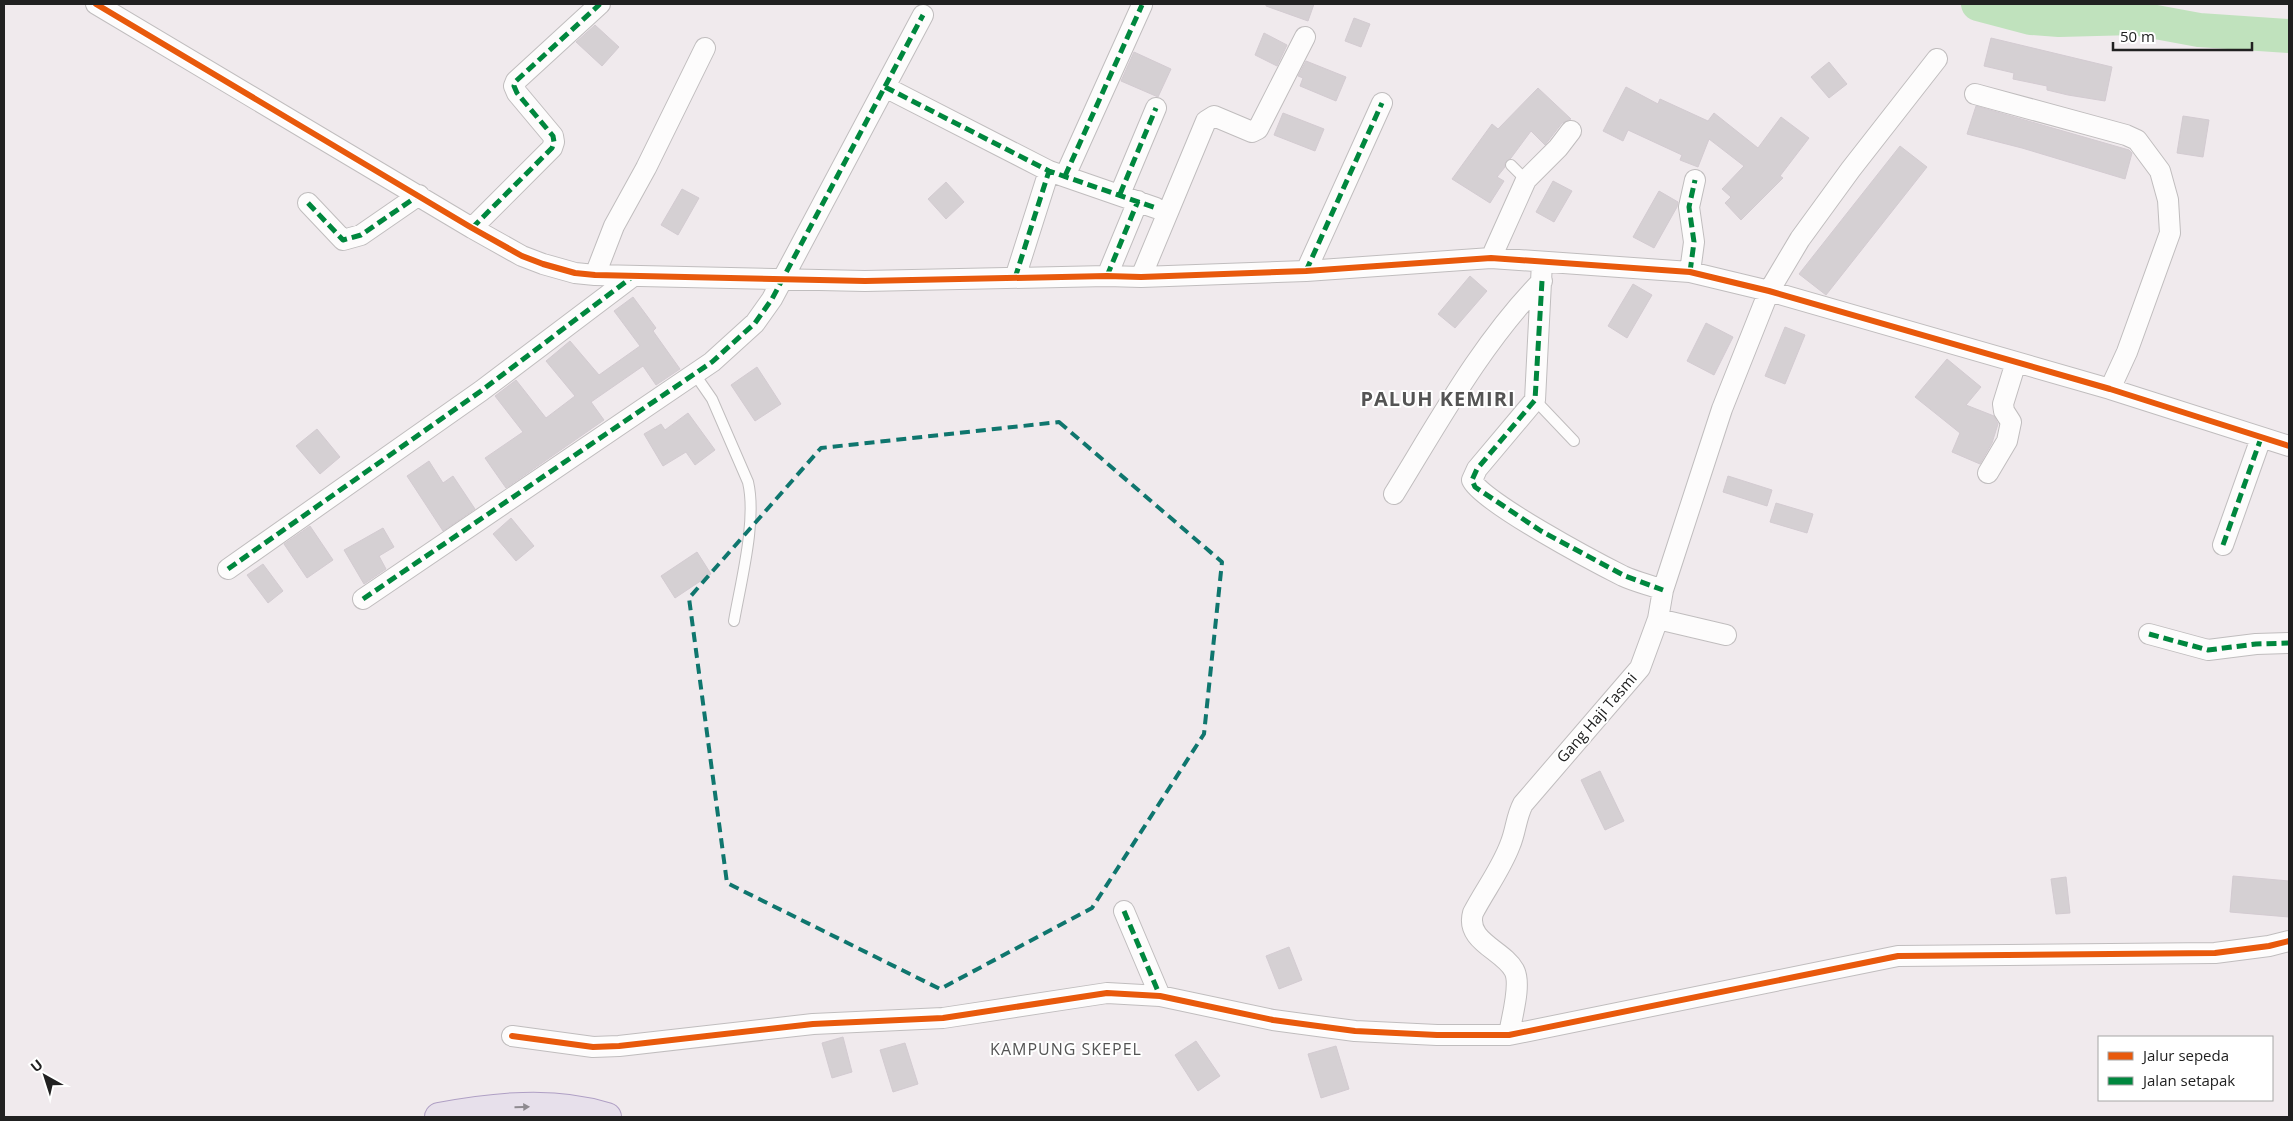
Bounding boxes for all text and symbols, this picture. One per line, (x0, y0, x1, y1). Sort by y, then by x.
scale bar (2113, 20, 2252, 52)
text: 50 m (2120, 26, 2155, 46)
district label: PALUH KEMIRI (1360, 385, 1516, 412)
street label: Gang Haji Tasmi (1552, 668, 1641, 766)
legend (2098, 1036, 2273, 1101)
district label: KAMPUNG SKEPEL (990, 1038, 1142, 1060)
text: Jalur sepeda (2141, 1045, 2229, 1065)
north arrow (20, 1051, 70, 1101)
text: U (26, 1055, 47, 1076)
text: Jalan setapak (2141, 1070, 2235, 1090)
one-way arrow (514, 1103, 530, 1111)

